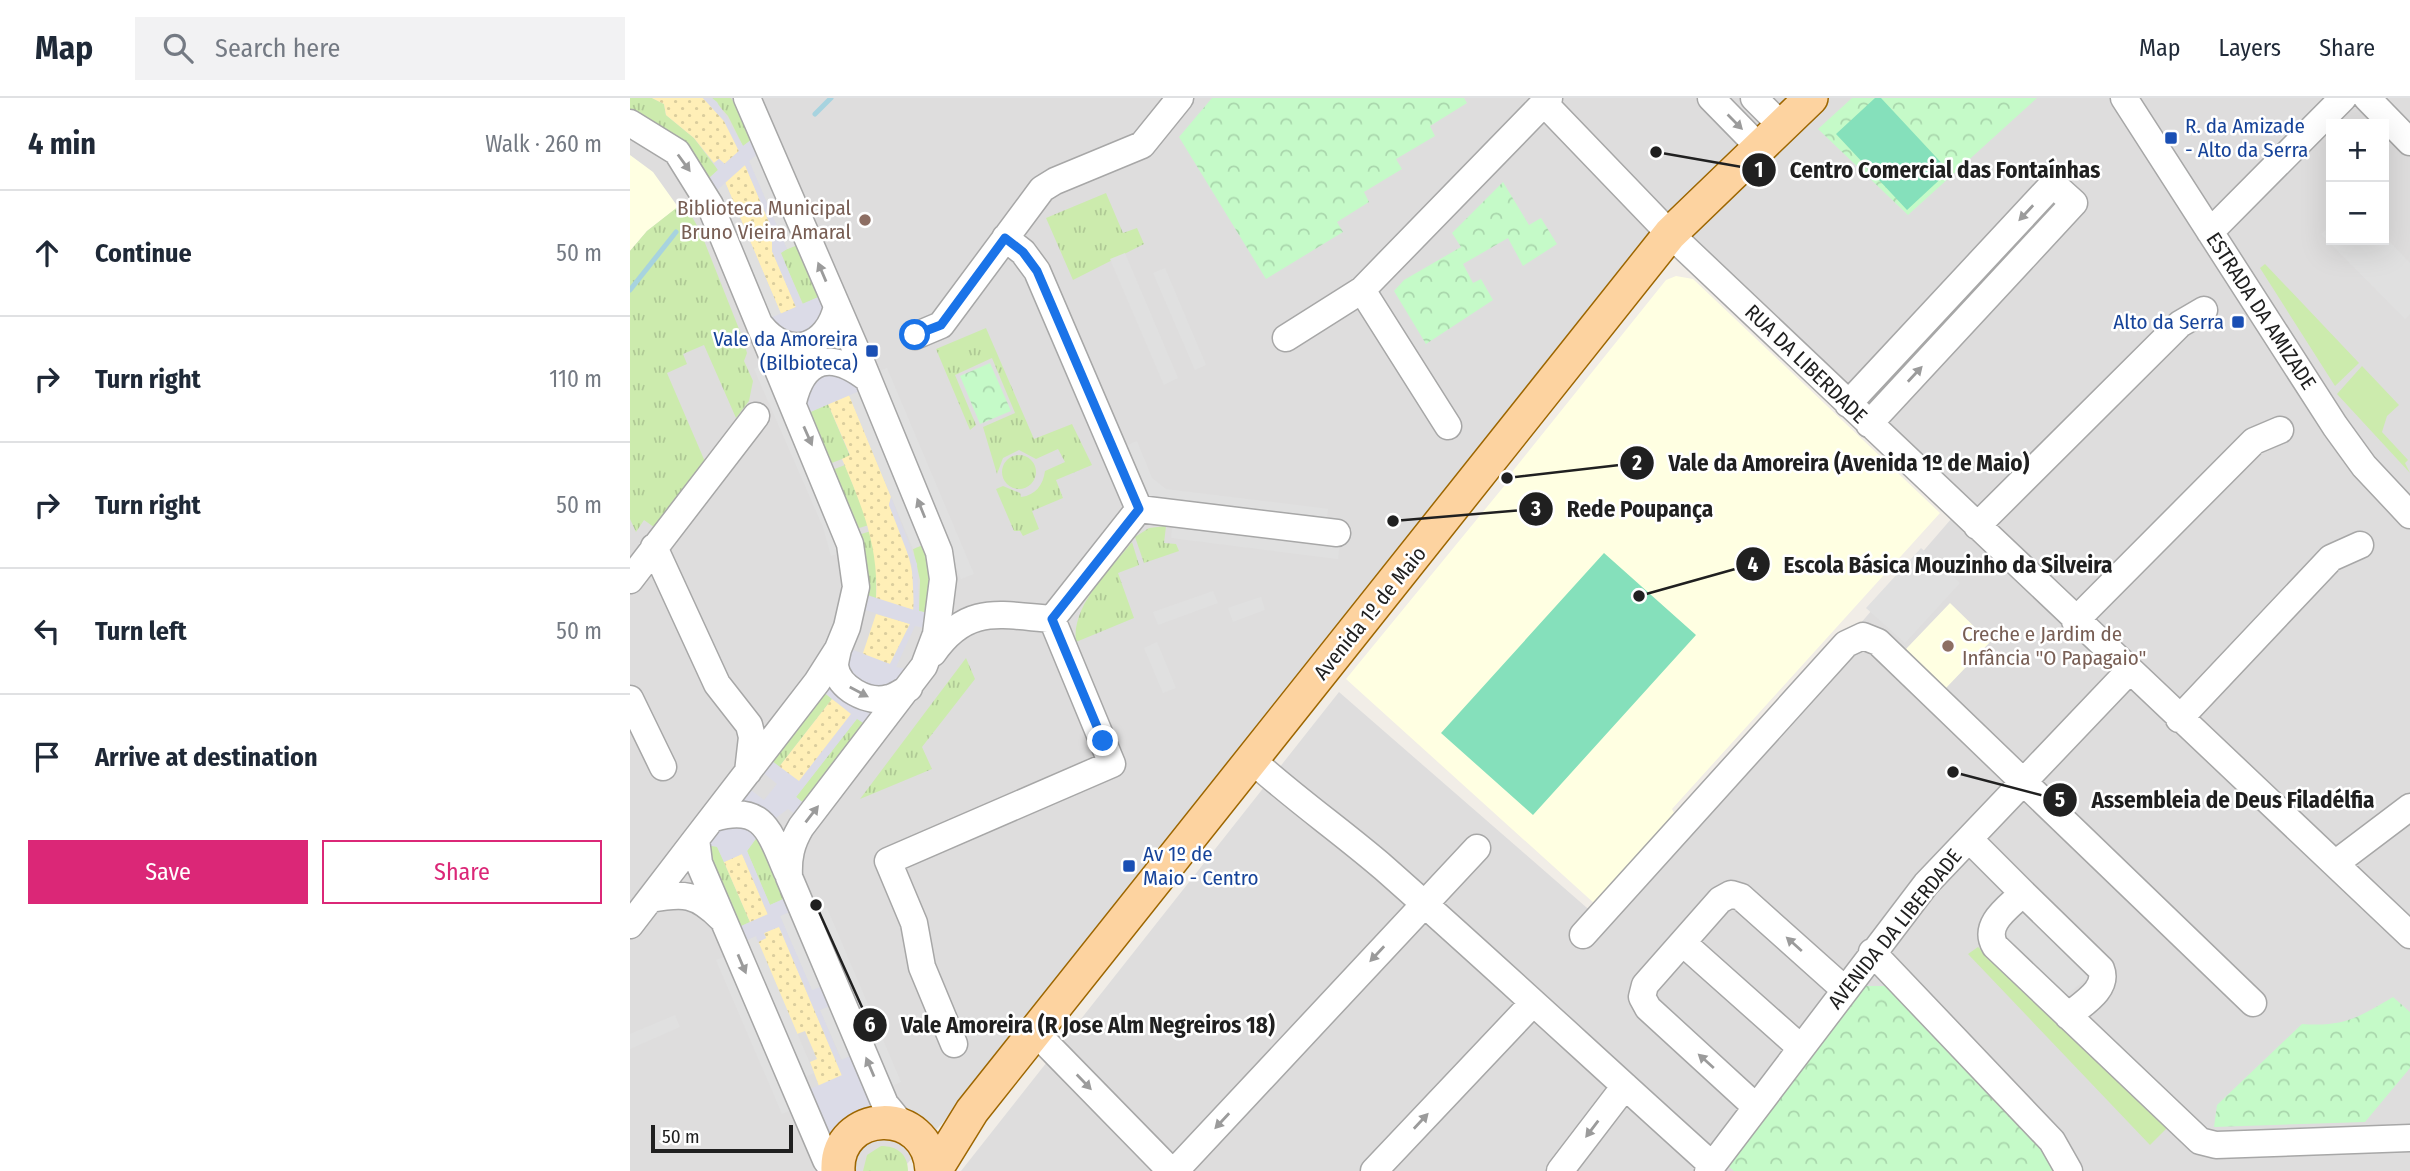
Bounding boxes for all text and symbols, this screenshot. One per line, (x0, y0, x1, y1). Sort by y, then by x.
search box (135, 17, 625, 80)
text: Map (35, 28, 93, 68)
icon: search (159, 29, 197, 67)
text: Search here (215, 33, 340, 64)
text: Map (2139, 34, 2181, 62)
text: Layers (2219, 34, 2281, 62)
text: Share (2319, 34, 2375, 62)
one-way arrow (1726, 113, 1742, 130)
place label: R. da Amizade - Alto da Serra (2185, 113, 2308, 163)
map controls (2326, 119, 2389, 245)
button: + (2326, 119, 2389, 182)
text: 4 min (28, 126, 96, 162)
text: Walk · 260 m (485, 130, 602, 158)
marker: R. da Amizade - Alto da Serra (2163, 130, 2179, 146)
callout: Centro Comercial das Fontaínhas (1741, 148, 2115, 192)
one-way arrow (677, 153, 691, 172)
text: Centro Comercial das Fontaínhas (1790, 156, 2100, 184)
text: 1 (1755, 157, 1763, 183)
button: − (2326, 182, 2389, 245)
place label: Biblioteca Municipal Bruno Vieira Amaral (677, 195, 851, 245)
one-way arrow (2018, 204, 2034, 222)
marker: Biblioteca Municipal Bruno Vieira Amaral (857, 212, 873, 228)
street label: ESTRADA DA AMIZADE (2200, 227, 2322, 395)
icon: ahead (28, 234, 66, 272)
text: Continue (95, 238, 192, 269)
text: 50 m (556, 239, 602, 267)
one-way arrow (816, 262, 827, 283)
street label: RUA DA LIBERDADE (1739, 299, 1873, 429)
place label: Alto da Serra (2113, 309, 2224, 335)
marker: Alto da Serra (2230, 314, 2246, 330)
route start (899, 319, 930, 350)
place label: Vale da Amoreira (Bilbioteca) (713, 326, 858, 376)
marker: Vale da Amoreira (Bilbioteca) (864, 343, 880, 359)
icon: right (28, 360, 66, 398)
text: Turn right (95, 364, 201, 395)
text: 110 m (549, 365, 602, 393)
one-way arrow (1907, 365, 1923, 383)
one-way arrow (803, 426, 814, 447)
callout: Vale da Amoreira (Avenida 1º de Maio) (1620, 441, 2044, 485)
text: Vale da Amoreira (Avenida 1º de Maio) (1668, 449, 2030, 477)
text: 2 (1631, 450, 1642, 476)
icon: right (28, 486, 66, 524)
callout: Rede Poupança (1518, 487, 1728, 531)
text: Turn right (95, 490, 201, 521)
text: 50 m (556, 491, 602, 519)
text: Rede Poupança (1567, 495, 1713, 523)
text: 3 (1530, 496, 1541, 522)
one-way arrow (915, 498, 926, 519)
street label: Avenida 1º de Maio (1308, 541, 1432, 685)
callout: Escola Básica Mouzinho da Silveira (1735, 542, 2127, 586)
text: Escola Básica Mouzinho da Silveira (1784, 551, 2112, 579)
text: 4 (1748, 552, 1759, 578)
icon: left (28, 612, 66, 650)
text: Turn left (95, 616, 187, 647)
text: 50 m (556, 617, 602, 645)
place label: Creche e Jardim de Infância "O Papagaio" (1962, 621, 2147, 671)
marker: Creche e Jardim de Infância "O Papagaio" (1940, 638, 1956, 654)
one-way arrow (849, 686, 869, 698)
route end (1087, 725, 1118, 756)
icon: arrive (28, 738, 66, 776)
text: Arrive at destination (95, 742, 318, 773)
callout: Assembleia de Deus Filadélfia (2042, 778, 2388, 822)
text: Assembleia de Deus Filadélfia (2091, 786, 2374, 814)
text: 5 (2055, 787, 2065, 813)
one-way arrow (804, 805, 819, 823)
button: Save (28, 840, 308, 904)
button: Share (322, 840, 602, 904)
place label: Av 1º de Maio - Centro (1143, 841, 1259, 891)
street label: AVENIDA DA LIBERDADE (1823, 844, 1968, 1014)
marker: Av 1º de Maio - Centro (1121, 858, 1137, 874)
one-way arrow (1785, 936, 1803, 952)
one-way arrow (1370, 945, 1386, 962)
one-way arrow (736, 954, 748, 974)
callout: Vale Amoreira (R Jose Alm Negreiros 18) (852, 1003, 1289, 1047)
text: Vale Amoreira (R Jose Alm Negreiros 18) (900, 1011, 1275, 1039)
text: 6 (865, 1012, 876, 1038)
one-way arrow (1698, 1053, 1715, 1069)
one-way arrow (864, 1057, 876, 1077)
one-way arrow (1076, 1073, 1092, 1090)
one-way arrow (1214, 1112, 1231, 1129)
one-way arrow (1412, 1113, 1429, 1130)
one-way arrow (1585, 1119, 1600, 1137)
scale bar (651, 1122, 793, 1154)
text: 50 m (662, 1125, 700, 1148)

